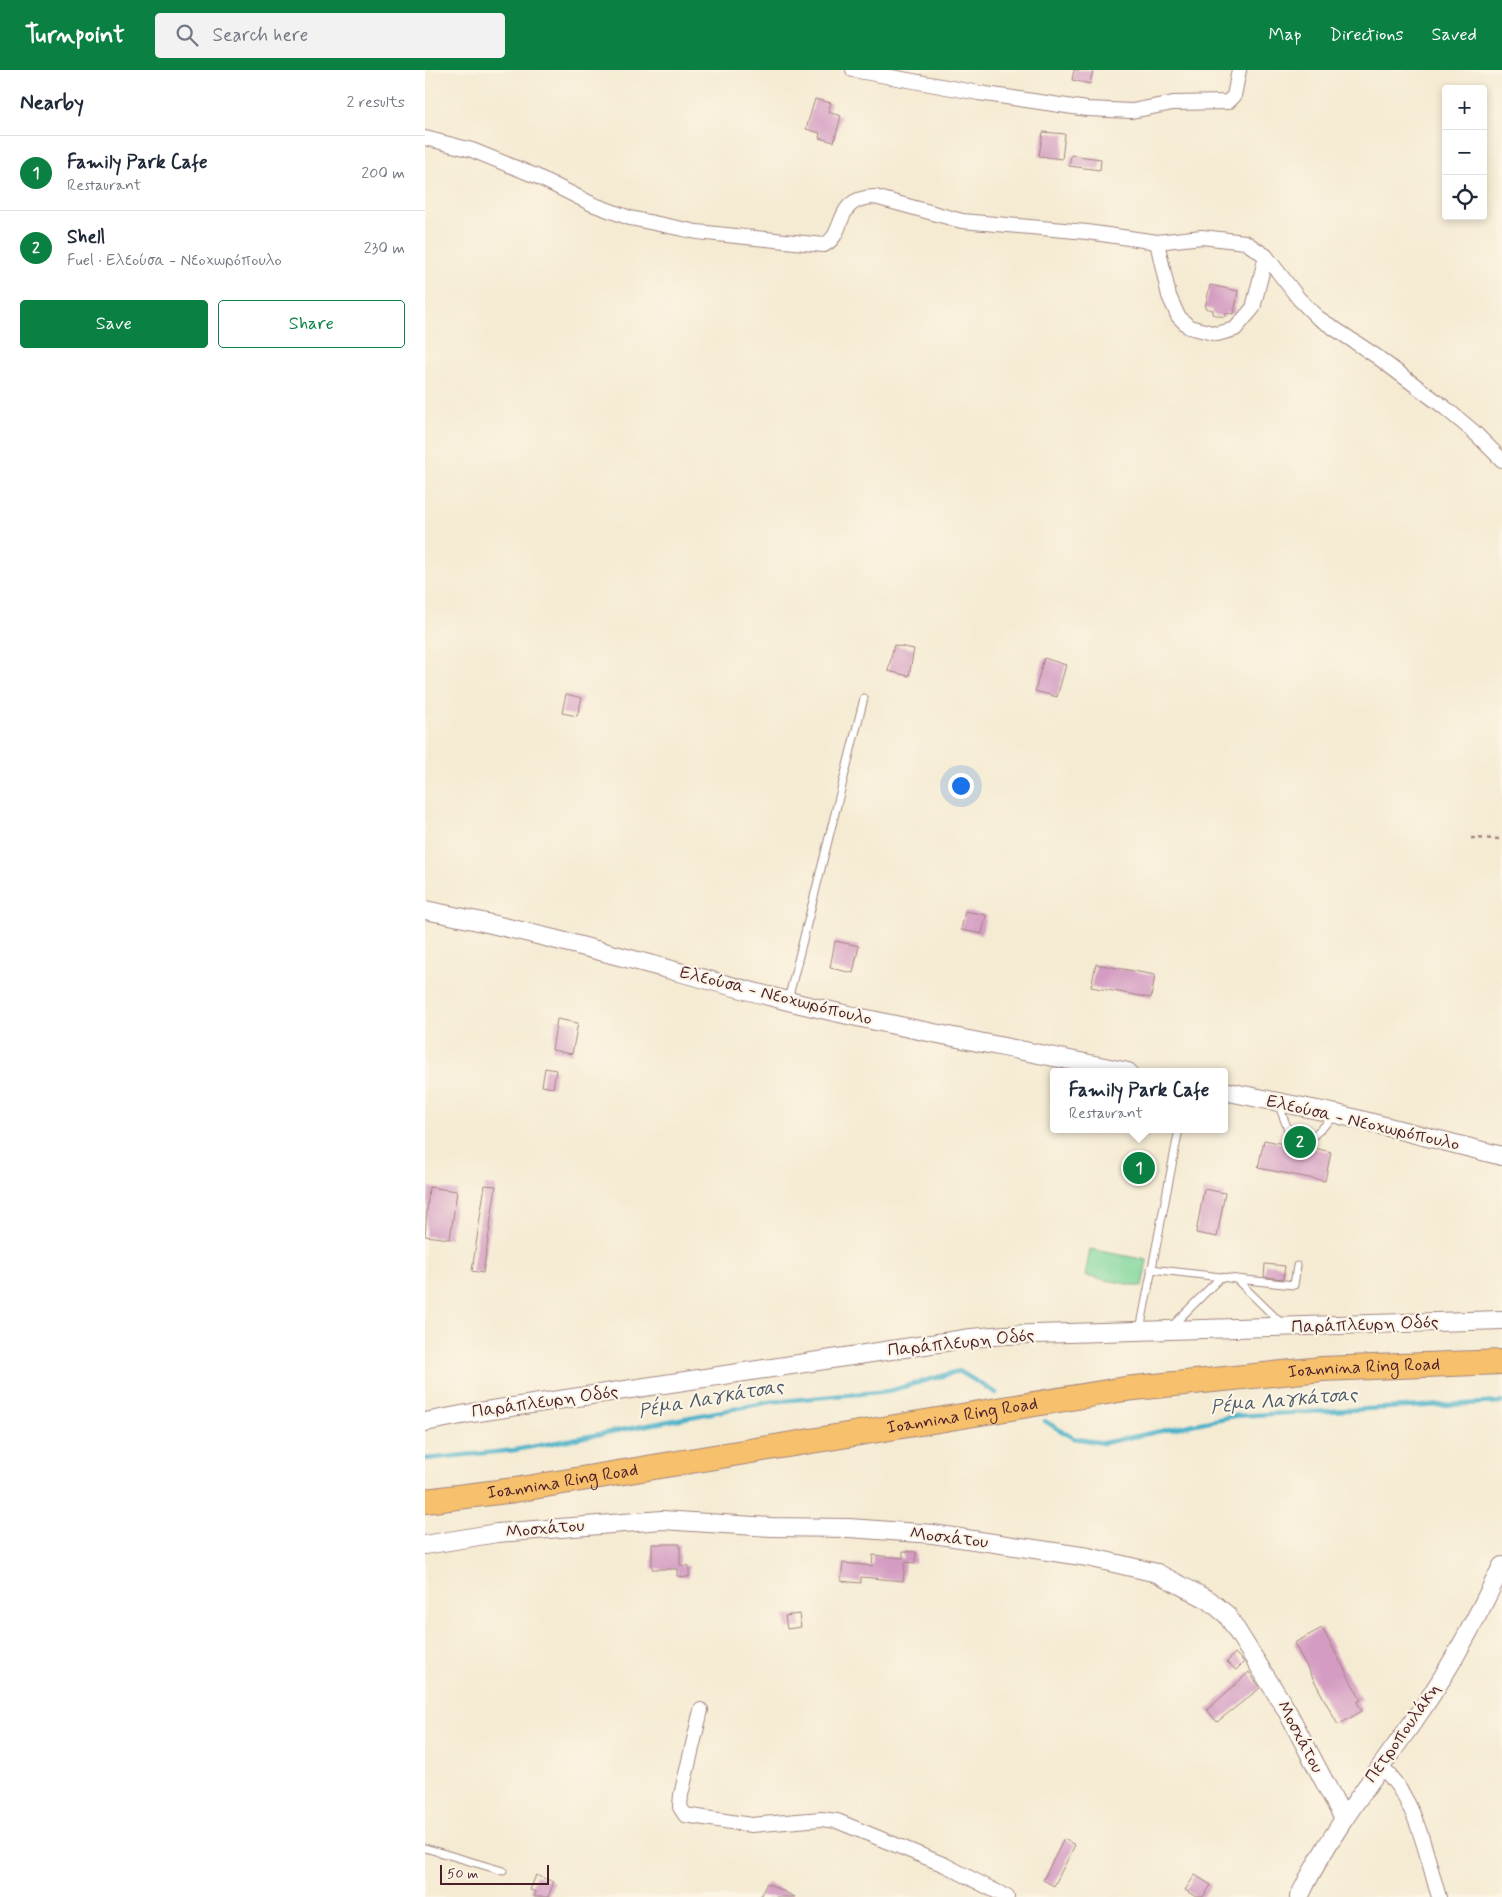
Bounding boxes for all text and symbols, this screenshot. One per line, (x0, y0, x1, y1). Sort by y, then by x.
search box (155, 13, 505, 58)
text: Turnpoint (25, 20, 125, 51)
icon: search (173, 21, 201, 49)
text: Search here (213, 23, 308, 48)
text: Map (1269, 23, 1302, 47)
text: Directions (1330, 23, 1404, 47)
text: Saved (1432, 23, 1477, 47)
map controls (1442, 85, 1487, 220)
button: + (1442, 85, 1487, 130)
text: Nearby (20, 89, 84, 117)
text: 2 results (347, 92, 405, 113)
button: − (1442, 130, 1487, 175)
text: Family Park Cafe (67, 150, 208, 175)
text: 1 (32, 163, 40, 184)
text: 200 m (361, 163, 405, 184)
text: Restaurant (67, 175, 141, 196)
button: locate (1442, 175, 1487, 220)
text: Shell (67, 225, 105, 250)
text: 2 (32, 238, 40, 259)
text: 230 m (364, 238, 405, 259)
text: Fuel · Ελεούσα - Νεοχωρόπουλο (67, 250, 282, 271)
button: Save (20, 300, 208, 348)
button: Share (218, 300, 405, 348)
your location (948, 773, 974, 799)
street label: Ελεούσα - Νεοχωρόπουλο (677, 960, 875, 1032)
popup (1050, 1068, 1228, 1133)
text: Family Park Cafe (1069, 1078, 1209, 1103)
street label: Ελεούσα - Νεοχωρόπουλο (1264, 1089, 1462, 1157)
text: Restaurant (1069, 1103, 1143, 1124)
pin: 2 (1284, 1123, 1316, 1161)
pin: 1 (1123, 1149, 1155, 1187)
street label: Παράπλευρη Οδός (1291, 1310, 1439, 1340)
street label: Παράπλευρη Οδός (886, 1323, 1036, 1363)
street label: Ioannina Ring Road (1287, 1352, 1441, 1384)
water label: Ρέμα Λαγκάτσας (637, 1374, 787, 1424)
street label: Παράπλευρη Οδός (470, 1380, 620, 1424)
water label: Ρέμα Λαγκάτσας (1210, 1382, 1360, 1420)
street label: Ioannina Ring Road (885, 1392, 1039, 1440)
street label: Ioannina Ring Road (486, 1458, 640, 1505)
street label: Μοσχάτου (505, 1514, 585, 1544)
street label: Μοσχάτου (908, 1521, 990, 1555)
street label: Πετροπουλάκη (1360, 1678, 1446, 1788)
street label: Μοσχάτου (1271, 1696, 1329, 1778)
scale bar (440, 1862, 549, 1885)
text: 50 m (447, 1865, 478, 1883)

